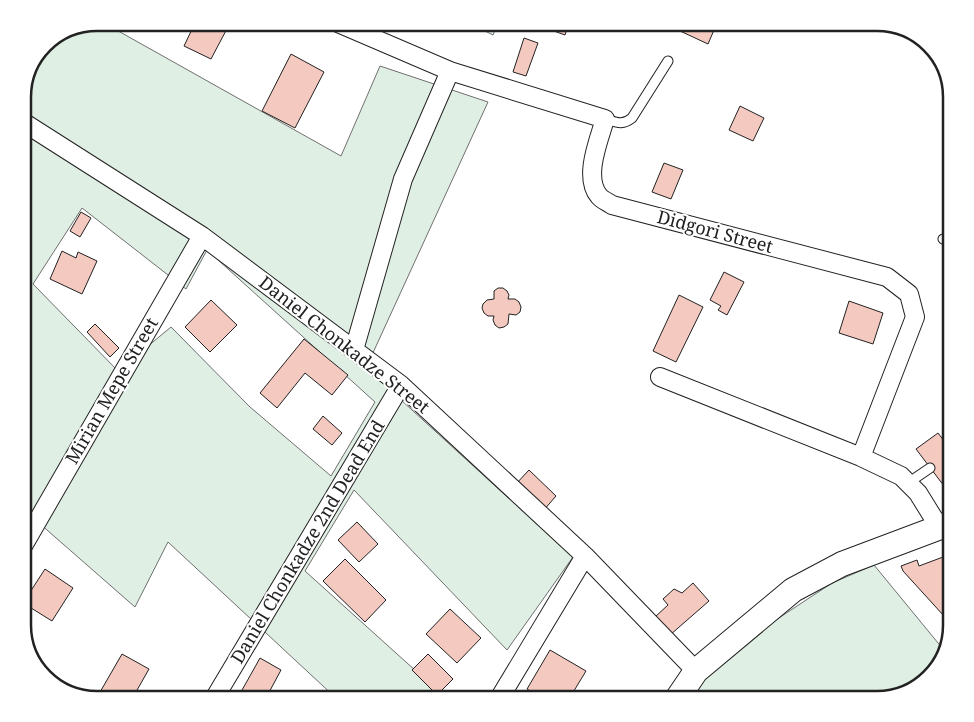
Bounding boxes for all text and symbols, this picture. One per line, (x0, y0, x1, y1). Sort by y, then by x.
street label: Didgori Street (655, 204, 776, 258)
street label: Daniel Chonkadze Street (254, 270, 435, 418)
street label: Mirian Mepe Street (59, 313, 163, 468)
street label: Daniel Chonkadze 2nd Dead End (225, 415, 390, 668)

